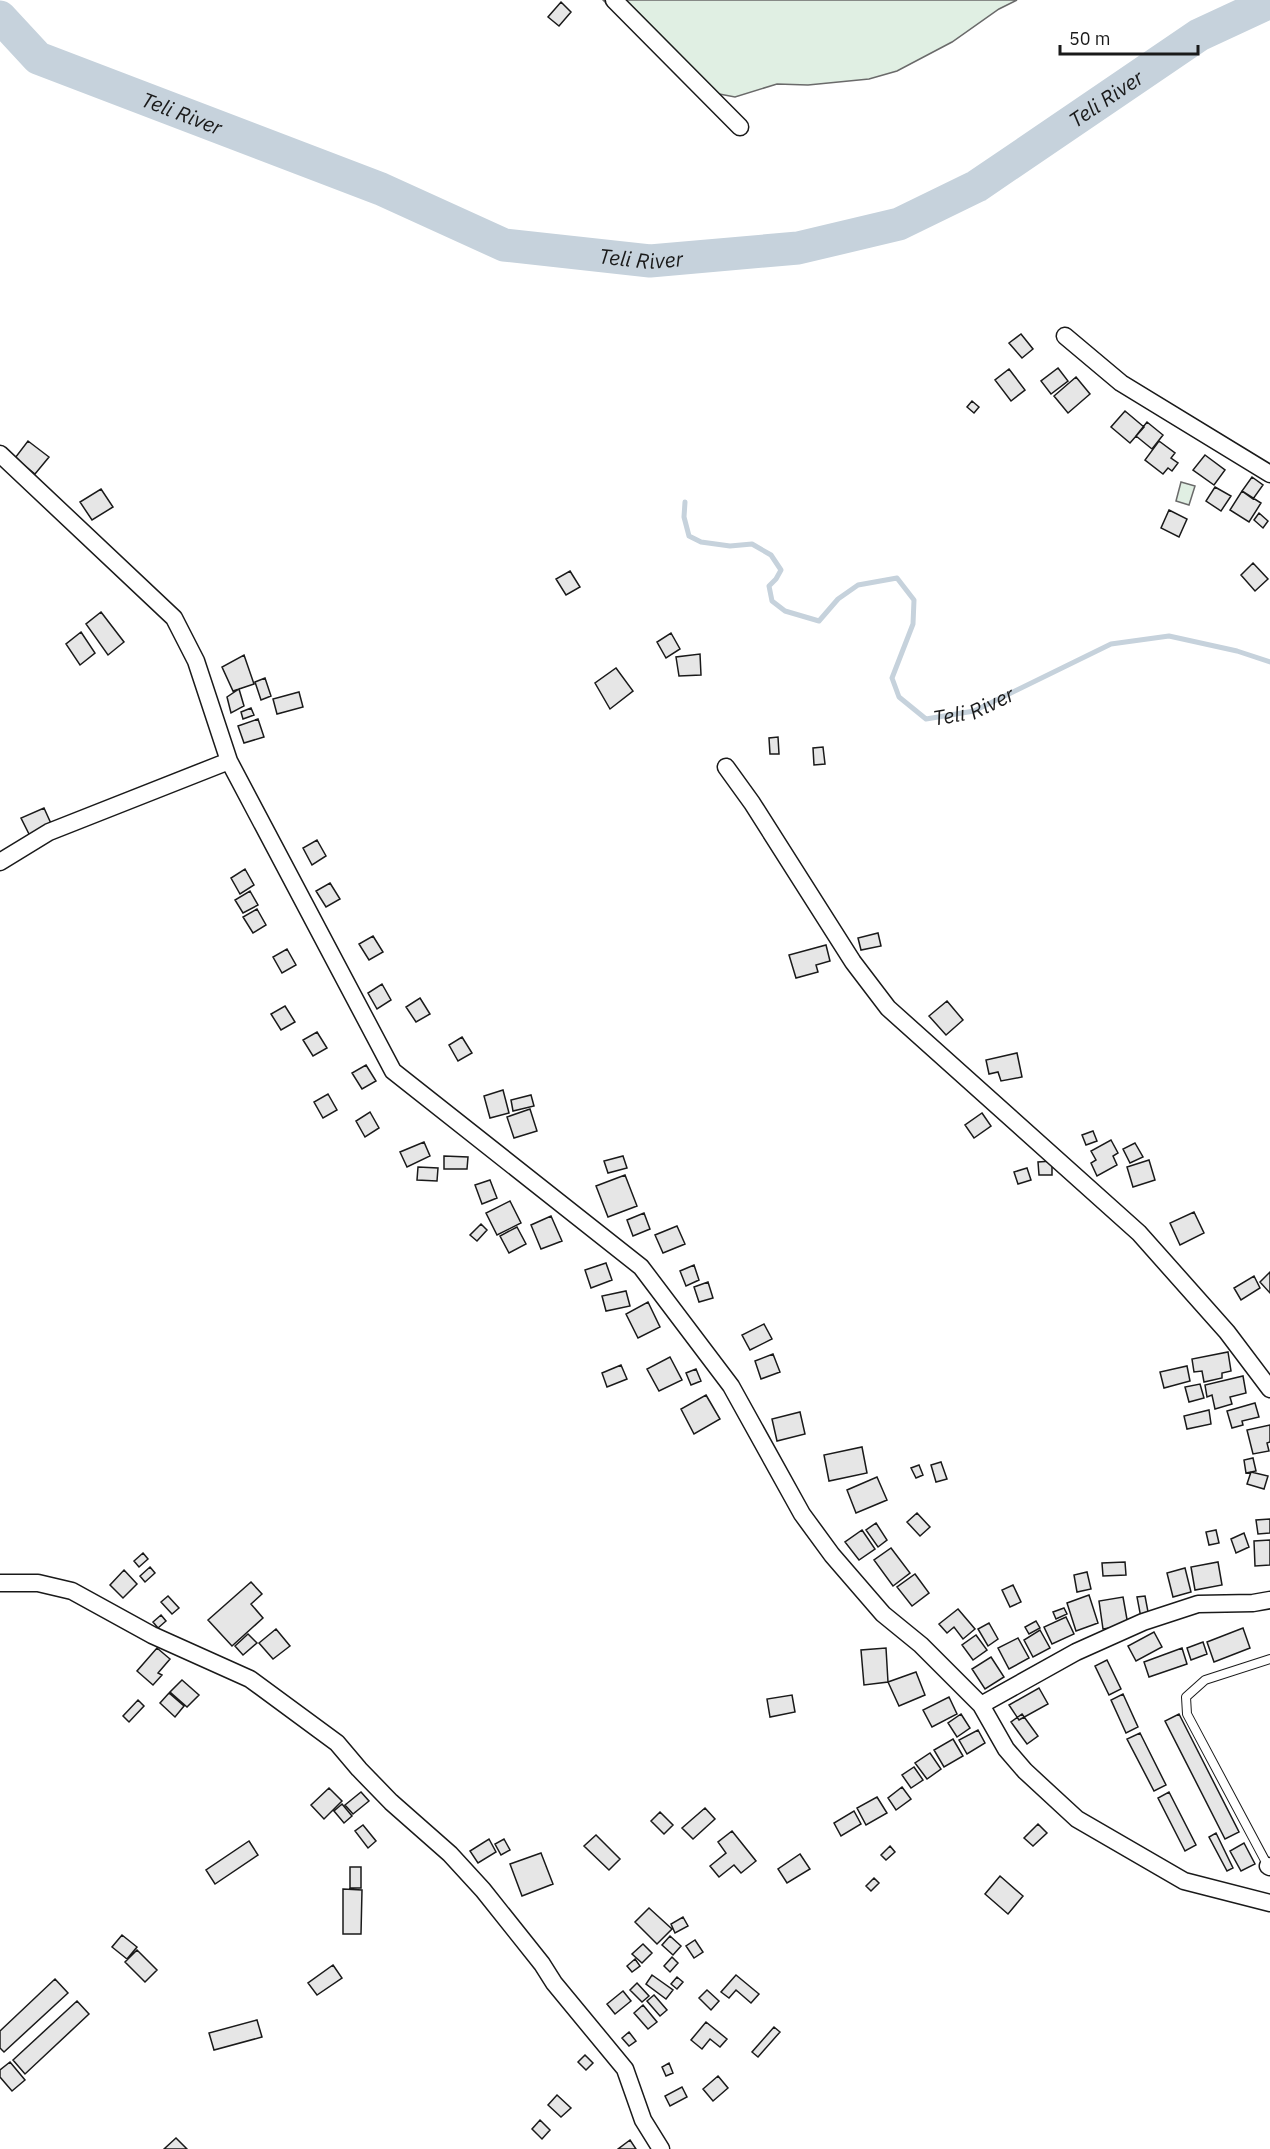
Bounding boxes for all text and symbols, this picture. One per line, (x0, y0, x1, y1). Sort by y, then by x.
scale bar (1060, 18, 1198, 56)
text: 50 m (1069, 27, 1111, 50)
water label: Teli River (1063, 62, 1150, 134)
water label: Teli River (138, 85, 228, 142)
water label: Teli River (598, 242, 685, 275)
water label: Teli River (931, 679, 1020, 732)

